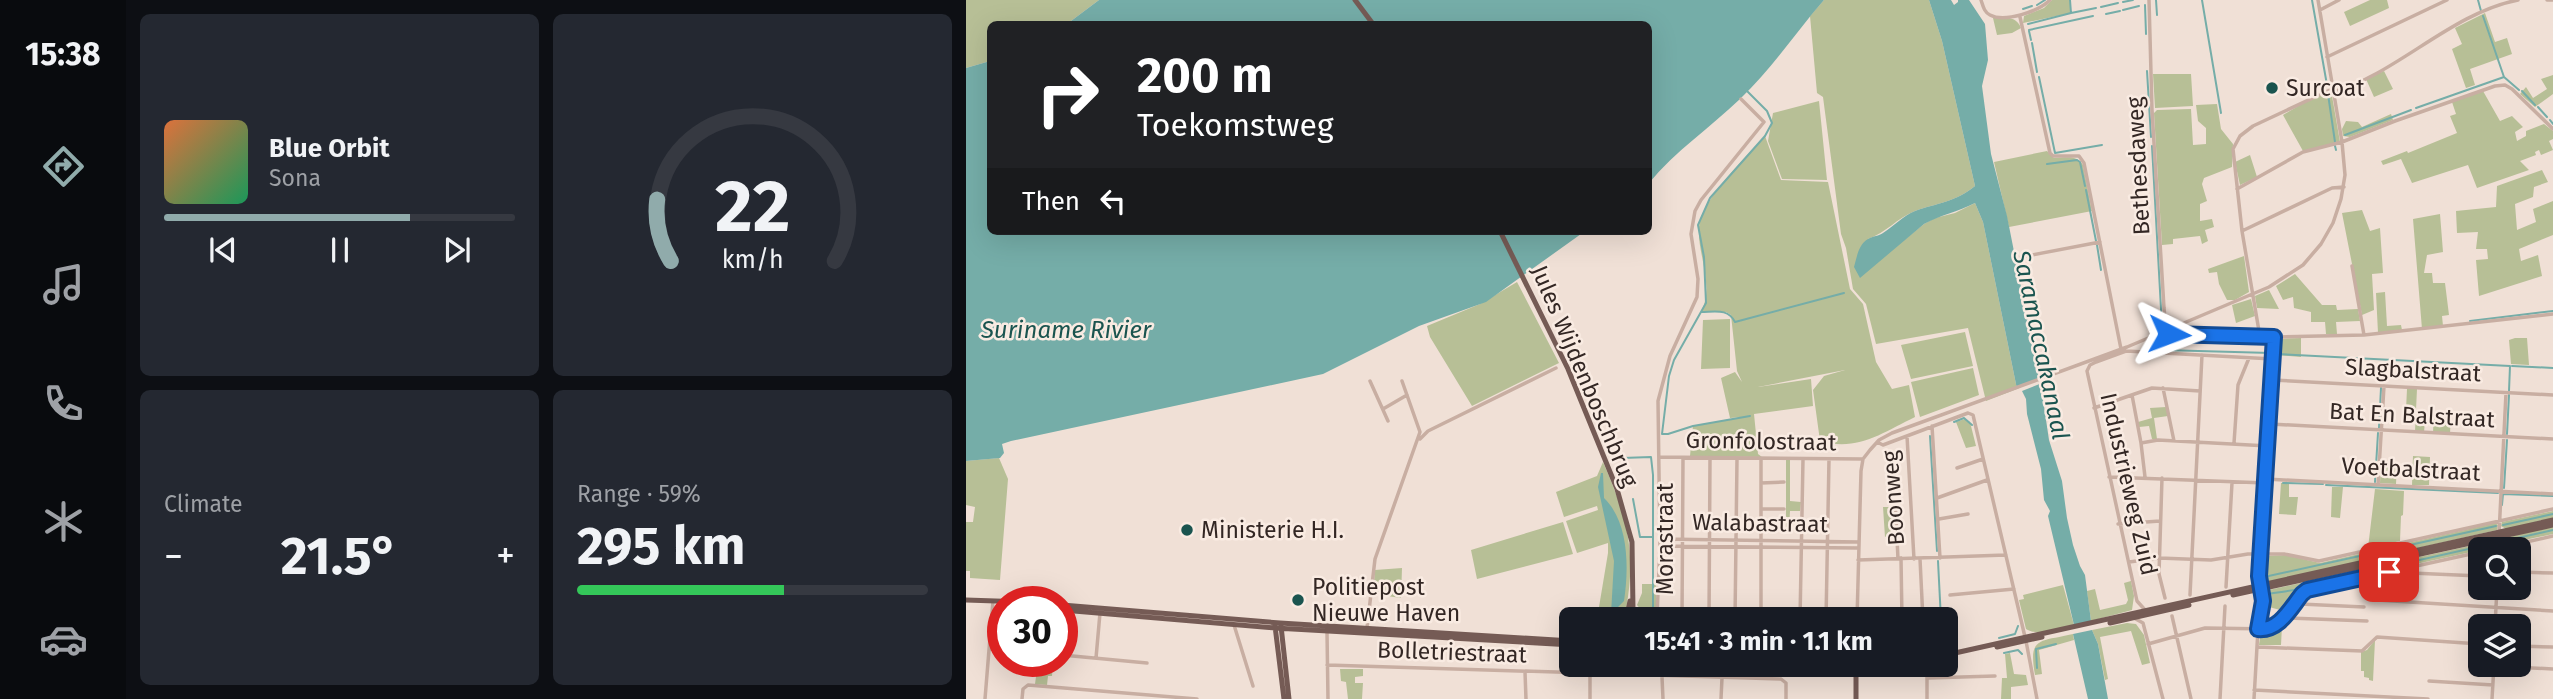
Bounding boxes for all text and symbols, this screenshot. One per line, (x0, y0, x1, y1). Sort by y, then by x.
text: 15:38 (25, 35, 101, 73)
text: 200 m (1137, 46, 1273, 105)
icon: right (1022, 49, 1113, 140)
place label: Surcoat (2286, 74, 2365, 102)
marker: Surcoat (2264, 80, 2280, 96)
street label: Bethesdaweg (2120, 96, 2156, 236)
text: Toekomstweg (1137, 106, 1334, 144)
text: Blue Orbit (269, 133, 389, 164)
icon: directions (39, 142, 88, 191)
text: 22 (715, 163, 790, 250)
text: Sona (269, 164, 321, 192)
icon: left (1094, 182, 1132, 220)
text: Then (1022, 186, 1080, 217)
icon: previous (204, 231, 242, 269)
icon: pause (321, 231, 359, 269)
icon: next (438, 231, 476, 269)
text: km/h (722, 245, 783, 275)
water label: Saramaccakanaal (2007, 247, 2075, 442)
icon: music (39, 260, 88, 309)
street label: Jules Wijdenboschbrug (1526, 261, 1644, 491)
position arrow (2132, 297, 2206, 371)
water label: Suriname Rivier (980, 316, 1152, 344)
street label: Slagbalstraat (2344, 352, 2482, 388)
icon: phone (39, 379, 88, 428)
street label: Industrieweg Zuid (2094, 390, 2164, 578)
street label: Bat En Balstraat (2328, 397, 2496, 433)
street label: Gronfolostraat (1685, 426, 1837, 456)
street label: Boonweg (1876, 449, 1910, 547)
street label: Voetbalstraat (2341, 451, 2482, 487)
text: Range · 59% (577, 480, 701, 508)
street label: Morastraat (1651, 482, 1679, 595)
text: Climate (164, 490, 243, 518)
icon: climate (39, 497, 88, 546)
street label: Walabastraat (1692, 508, 1829, 538)
text: 295 km (577, 515, 745, 578)
place label: Ministerie H.I. (1201, 516, 1344, 544)
marker: Ministerie H.I. (1179, 522, 1195, 538)
text: 21.5° (281, 525, 398, 588)
text: − (164, 533, 183, 579)
text: + (496, 533, 515, 579)
map controls (2468, 537, 2531, 677)
button: search (2468, 537, 2531, 600)
pin (2359, 542, 2419, 602)
icon: arrive (2370, 553, 2408, 591)
place label: Politiepost Nieuwe Haven (1312, 573, 1460, 627)
speed limit sign: 30 (987, 586, 1078, 677)
marker: Politiepost Nieuwe Haven (1290, 592, 1306, 608)
button: layers (2468, 614, 2531, 677)
icon: car (39, 615, 88, 664)
text: 15:41 · 3 min · 1.1 km (1644, 626, 1873, 657)
street label: Bolletriestraat (1377, 635, 1528, 669)

